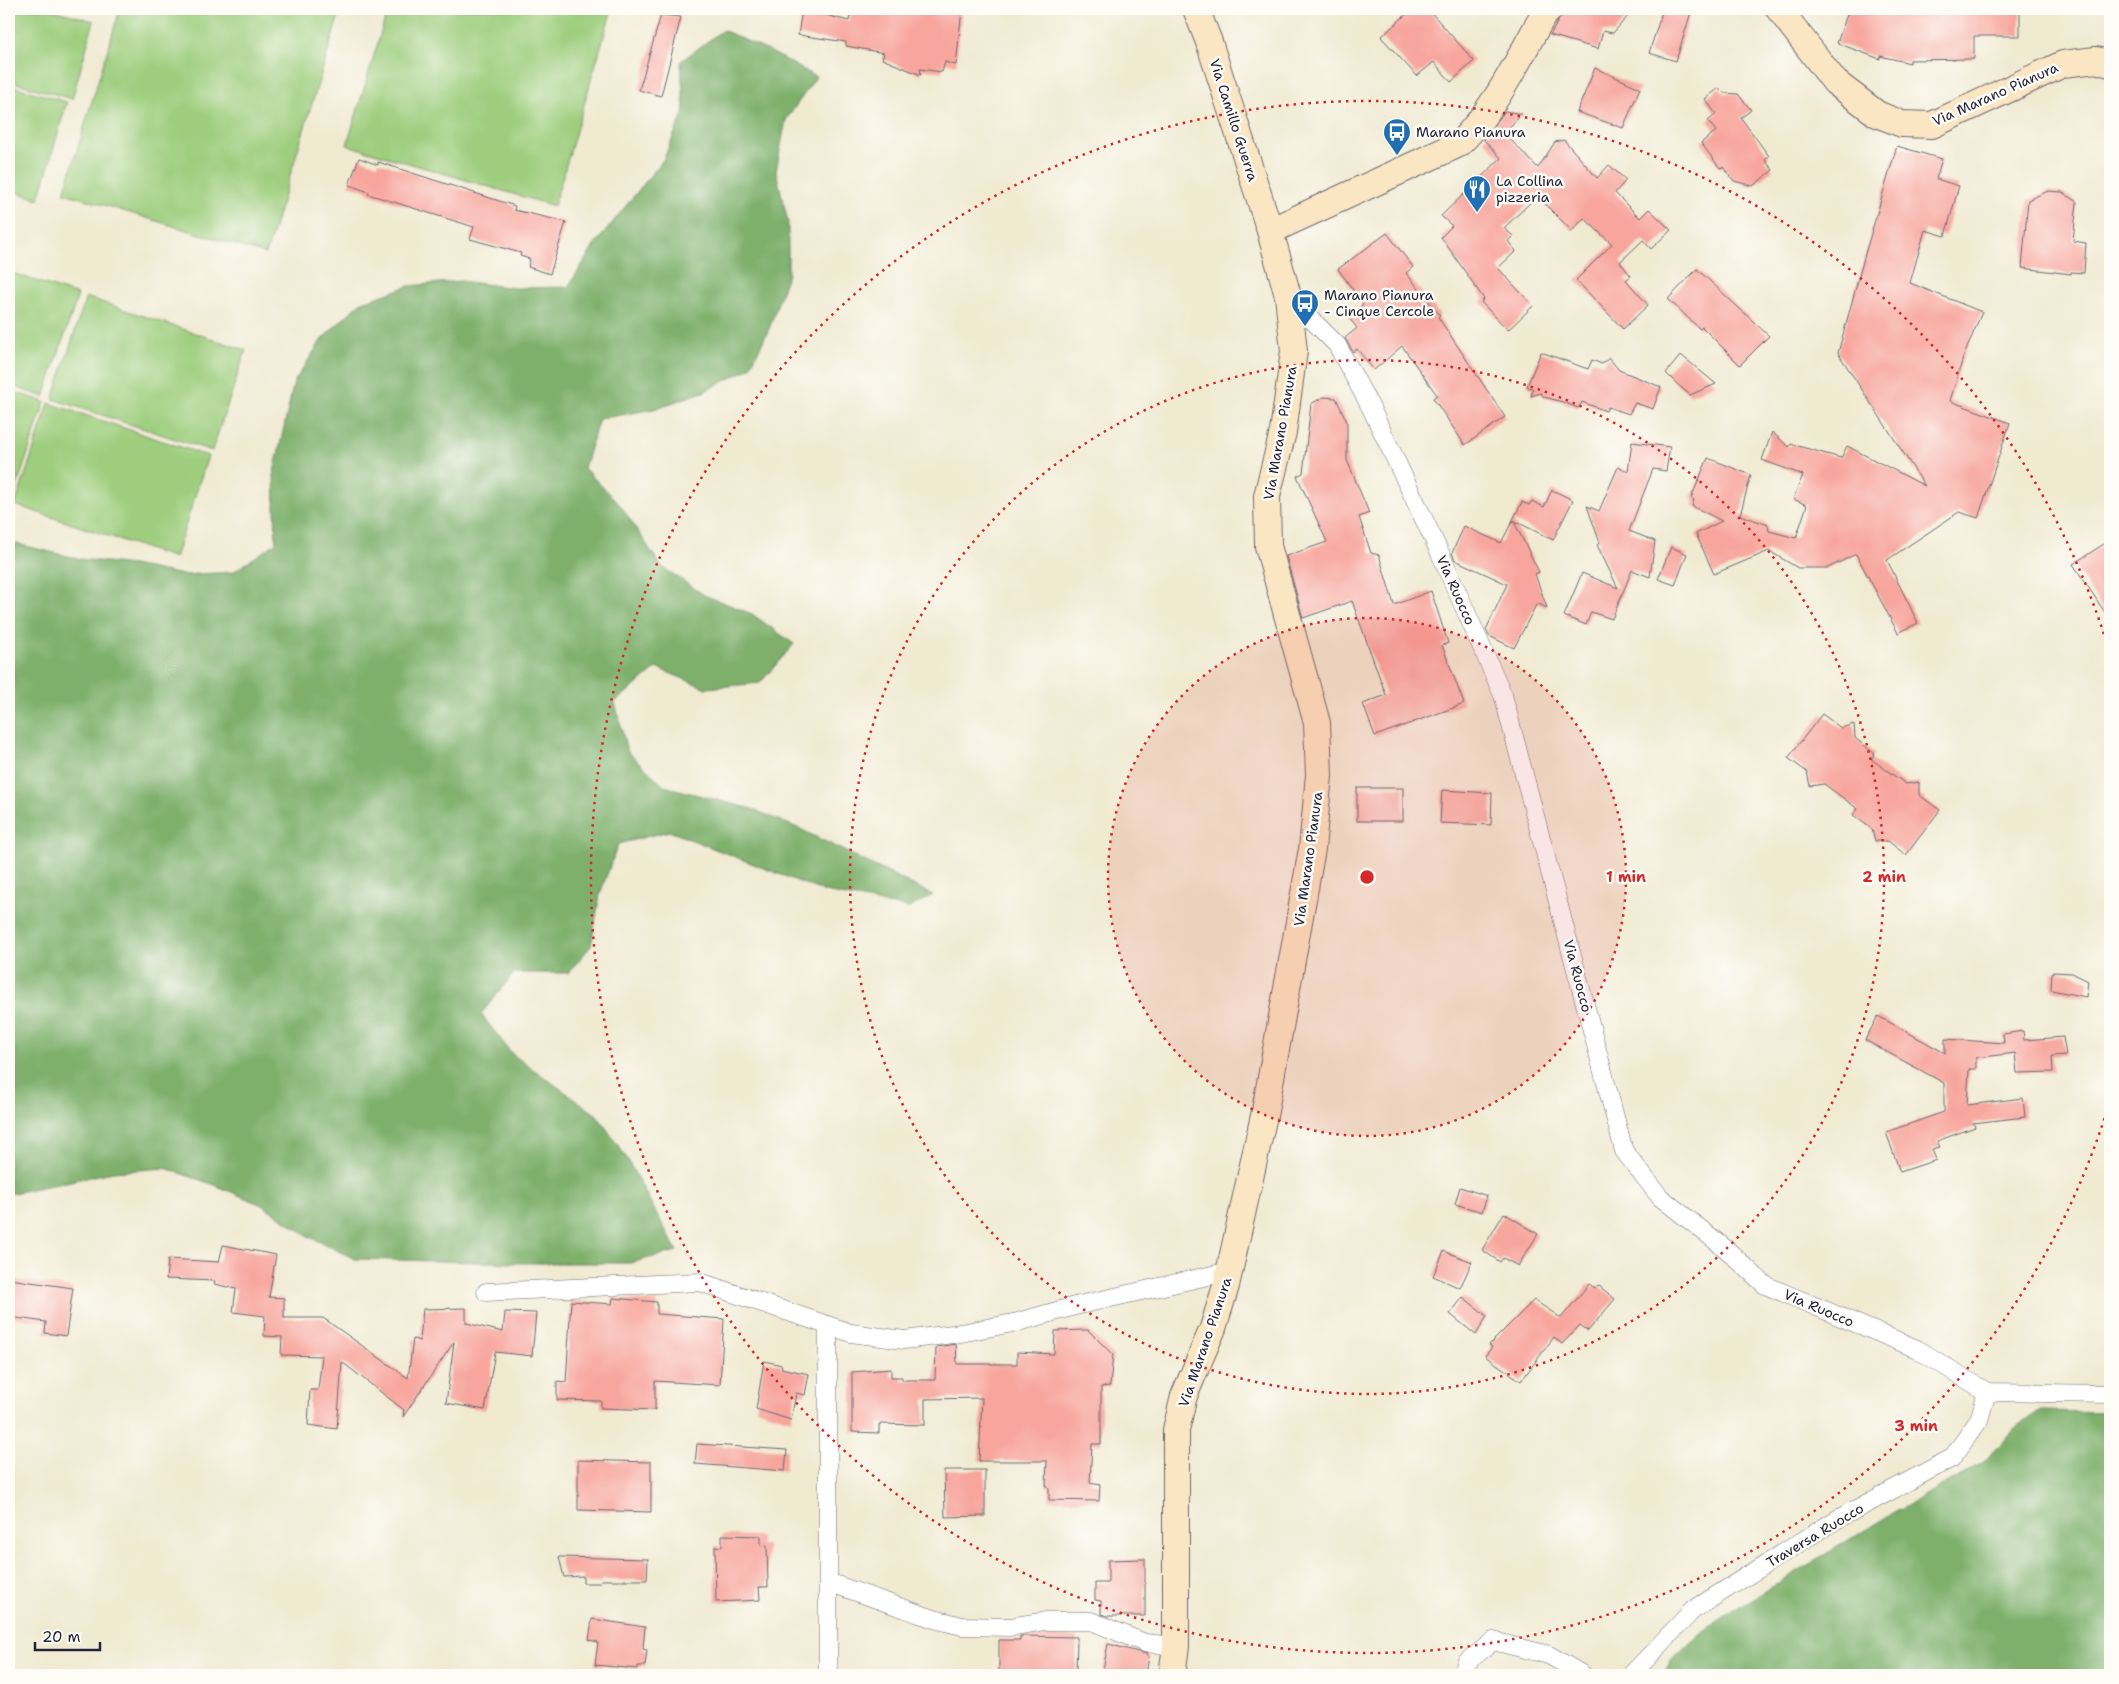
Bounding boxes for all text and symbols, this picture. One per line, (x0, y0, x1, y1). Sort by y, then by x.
street label: Via Camillo Guerra (1206, 56, 1262, 184)
street label: Via Marano Pianura (1929, 58, 2061, 130)
bus stop icon: Marano Pianura (1382, 117, 1412, 156)
place label: Marano Pianura (1416, 123, 1526, 141)
place label: La Collina pizzeria (1496, 172, 1563, 206)
restaurant icon: La Collina pizzeria (1462, 174, 1492, 213)
place label: Marano Pianura - Cinque Cercole (1324, 286, 1434, 320)
bus stop icon: Marano Pianura - Cinque Cercole (1290, 288, 1320, 327)
street label: Via Marano Pianura (1259, 364, 1301, 502)
street label: Via Ruocco (1433, 552, 1479, 628)
street label: Via Marano Pianura (1290, 790, 1326, 928)
text: 1 min (1606, 867, 1646, 887)
text: 2 min (1862, 867, 1906, 887)
centre of rings (1358, 868, 1376, 886)
street label: Via Ruocco (1560, 938, 1596, 1014)
street label: Via Marano Pianura (1174, 1274, 1236, 1409)
street label: Via Ruocco (1781, 1285, 1857, 1331)
text: 3 min (1894, 1416, 1938, 1436)
street label: Traversa Ruocco (1763, 1499, 1867, 1571)
scale bar (35, 1619, 100, 1651)
text: 20 m (42, 1627, 81, 1647)

